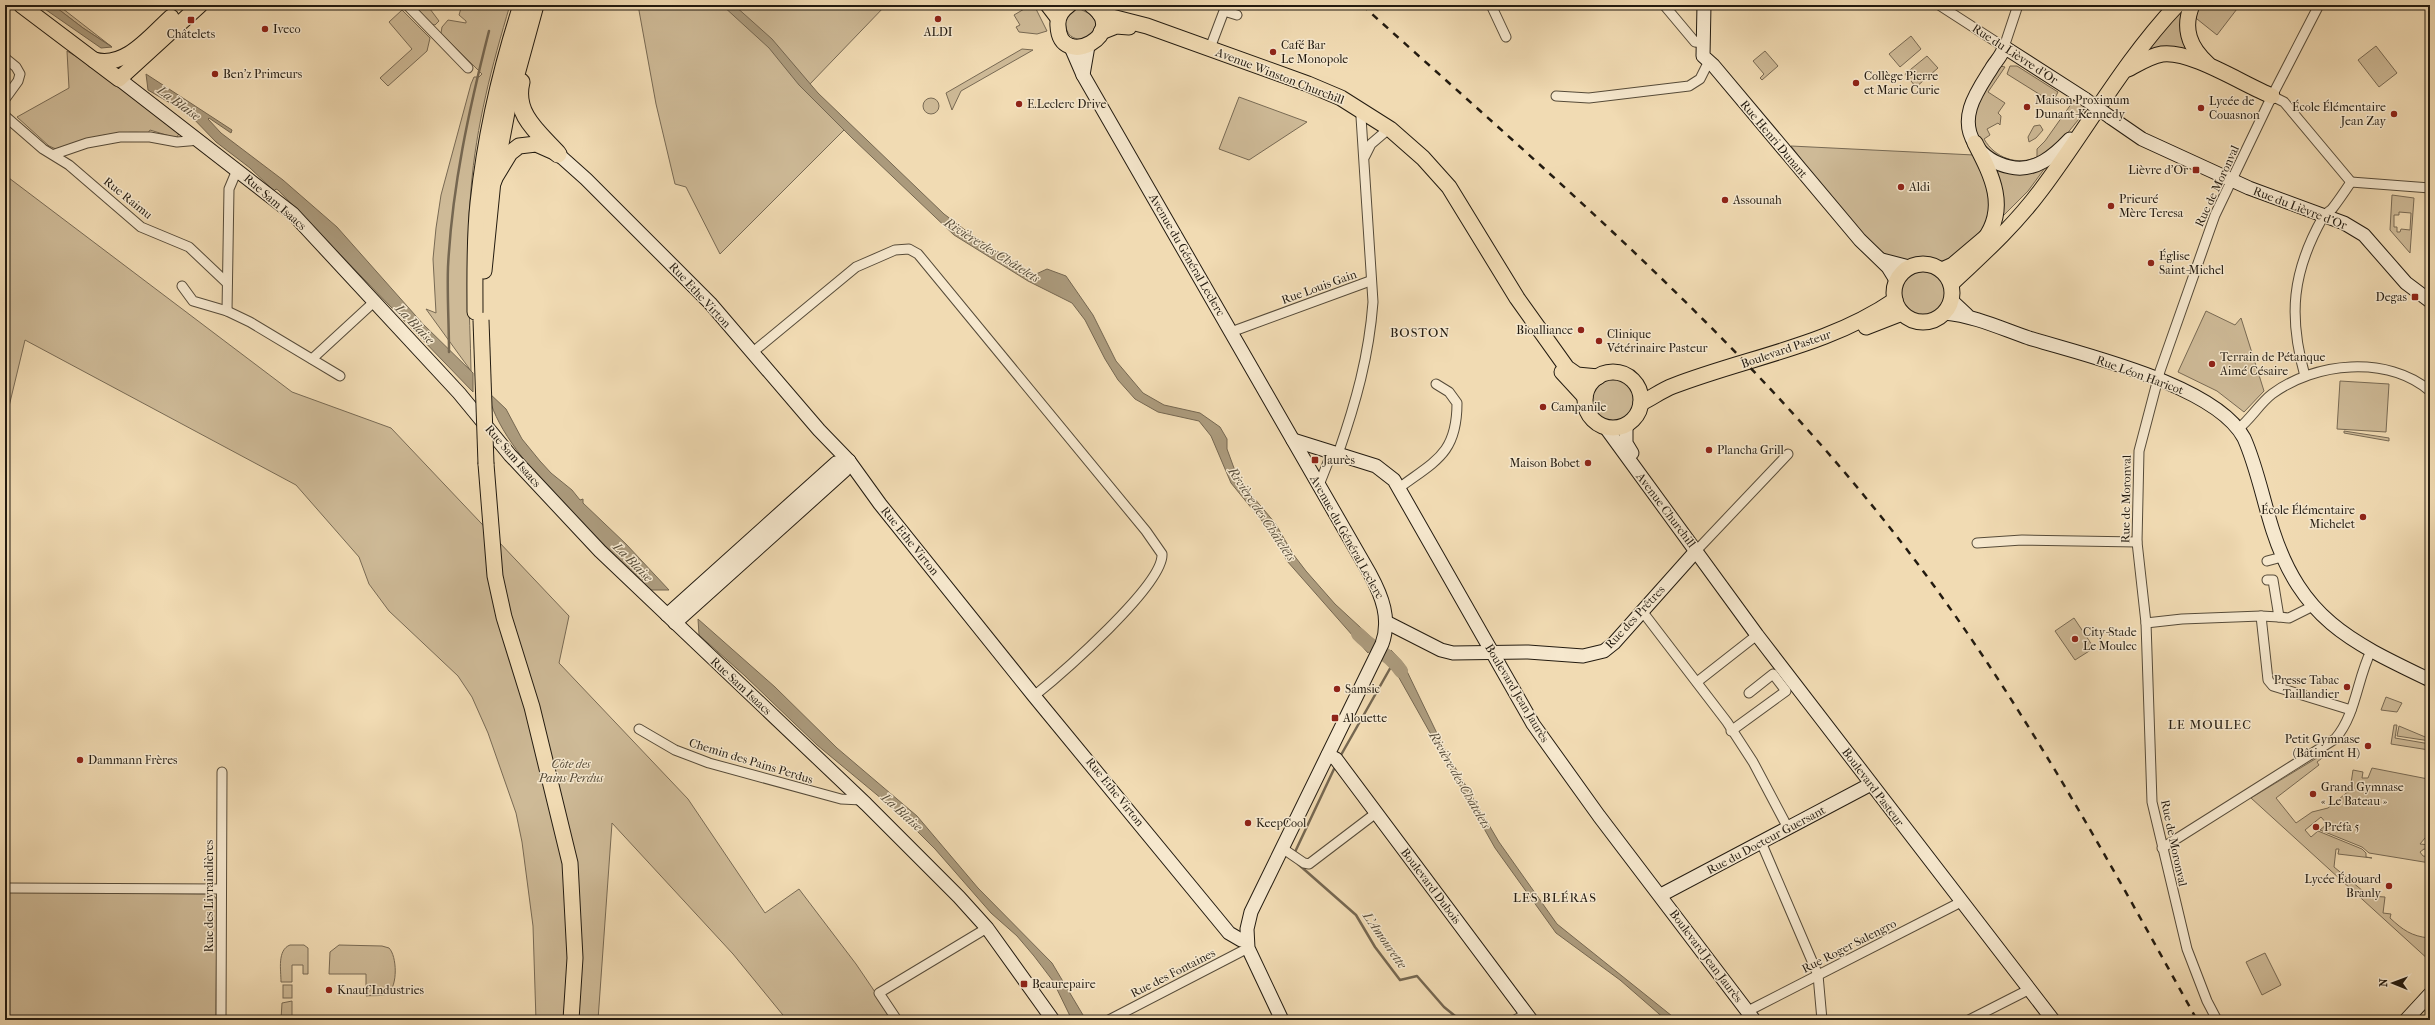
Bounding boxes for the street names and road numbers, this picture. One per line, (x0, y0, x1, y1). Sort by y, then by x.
street label: Rue du Lièvre d'Or (1970, 21, 2061, 87)
street label: Avenue Winston Churchill (1213, 45, 1347, 107)
street label: Rue Henri Dunant (1738, 97, 1811, 181)
street label: Rue de Moronval (2192, 142, 2242, 229)
street label: Rue Sam Isaacs (241, 171, 309, 233)
street label: Rue Raimu (101, 174, 155, 222)
street label: Rue du Lièvre d'Or (2251, 184, 2350, 233)
street label: Avenue du Général Leclerc (1146, 190, 1228, 319)
street label: Rue Ethe Virton (666, 259, 734, 331)
street label: Rue Louis Gain (1280, 267, 1359, 307)
street label: Boulevard Pasteur (1739, 327, 1834, 371)
street label: Rue Léon Haricot (2094, 353, 2186, 398)
street label: Rue Sam Isaacs (482, 422, 544, 490)
street label: Rue de Moronval (2118, 454, 2134, 543)
street label: Avenue Churchill (1633, 469, 1699, 551)
street label: Avenue du Général Leclerc (1307, 472, 1387, 601)
street label: Rue Ethe Virton (878, 504, 942, 578)
street label: Rue des Prêtres (1602, 582, 1668, 651)
street label: Boulevard Jean Jaurès (1482, 641, 1552, 745)
street label: Rue Sam Isaacs (708, 654, 775, 718)
street label: Chemin des Pains Perdus (687, 735, 815, 787)
street label: Boulevard Pasteur (1839, 745, 1908, 830)
street label: Rue Ethe Virton (1083, 755, 1147, 829)
street label: Rue de Moronval (2158, 798, 2190, 888)
street label: Rue du Docteur Guersant (1704, 802, 1828, 877)
street label: Rue des Livraindières (202, 839, 216, 952)
street label: Boulevard Dubois (1398, 845, 1464, 927)
street label: Boulevard Jean Jaurès (1667, 907, 1746, 1006)
street label: Rue Roger Salengro (1800, 916, 1898, 976)
street label: Rue des Fontaines (1128, 945, 1218, 1000)

